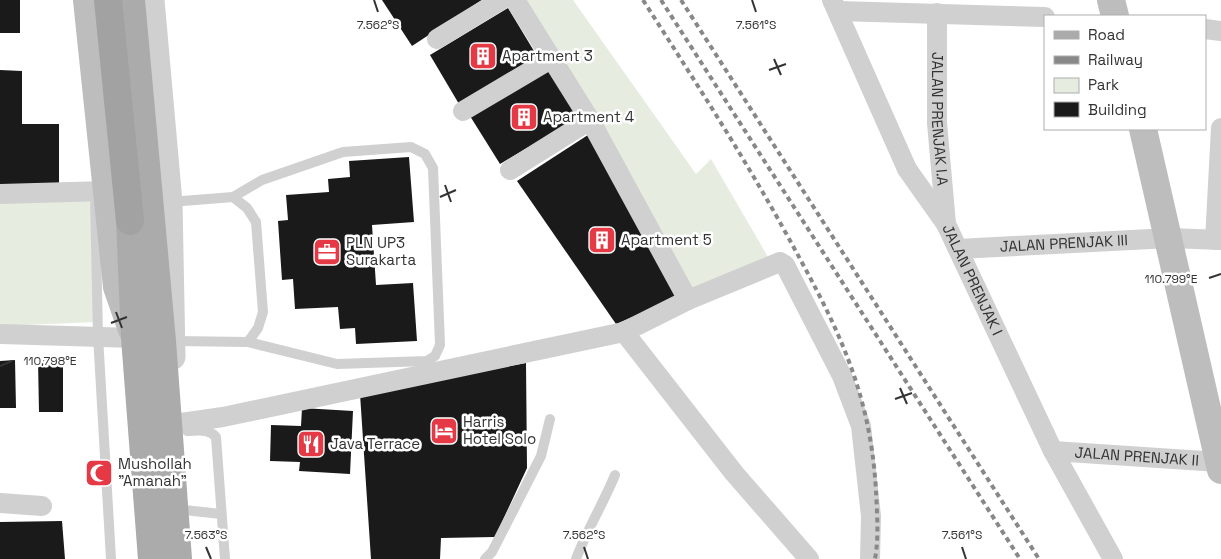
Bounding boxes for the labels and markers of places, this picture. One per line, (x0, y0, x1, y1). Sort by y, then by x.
building icon: Apartment 3 (468, 41, 498, 71)
place label: Apartment 3 (502, 46, 593, 65)
building icon: Apartment 4 (509, 102, 539, 132)
place label: Apartment 4 (543, 107, 634, 126)
building icon: Apartment 5 (587, 225, 617, 255)
place label: Apartment 5 (621, 230, 712, 249)
place label: PLN UP3 Surakarta (346, 233, 416, 269)
office icon: PLN UP3 Surakarta (312, 237, 342, 267)
place label: Harris Hotel Solo (463, 412, 536, 448)
hotel icon: Harris Hotel Solo (429, 416, 459, 446)
restaurant icon: Java Terrace (296, 429, 326, 459)
place label: Java Terrace (330, 434, 420, 453)
place label: Mushollah "Amanah" (118, 454, 192, 490)
mosque icon: Mushollah "Amanah" (84, 458, 114, 488)

